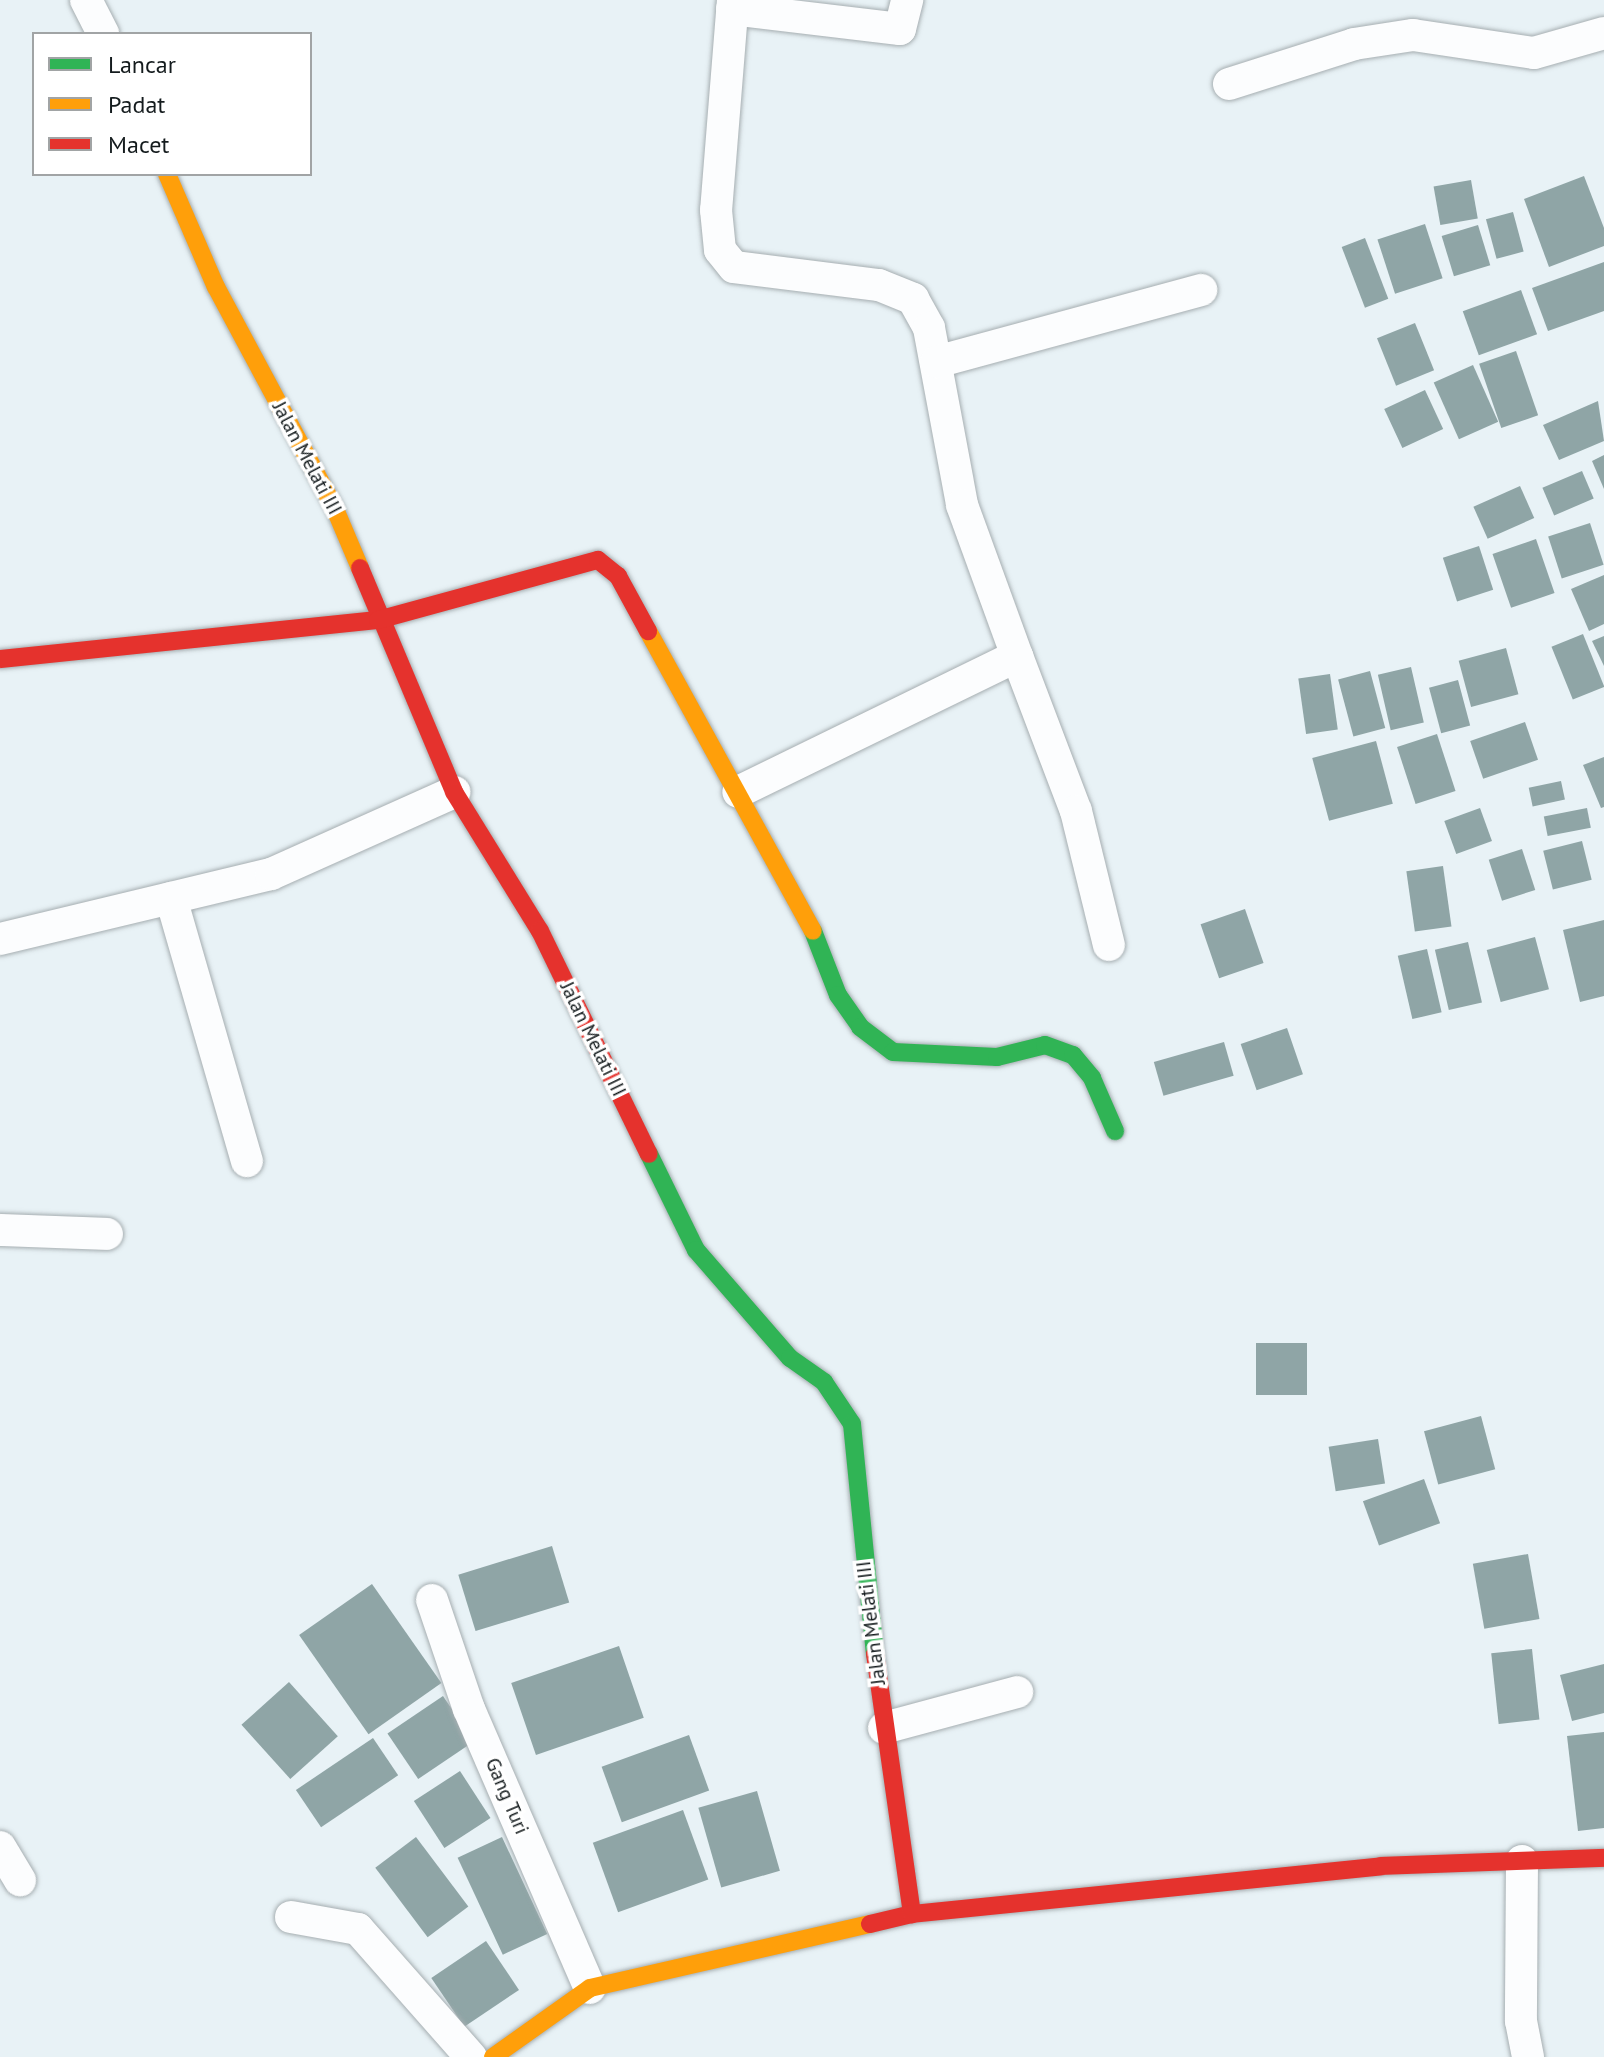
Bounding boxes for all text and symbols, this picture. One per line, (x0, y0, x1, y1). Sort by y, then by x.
legend (32, 32, 312, 176)
text: Lancar (108, 49, 176, 80)
text: Padat (108, 89, 165, 120)
text: Macet (108, 129, 170, 160)
street label: Jalan Melati III (267, 397, 347, 519)
street label: Jalan Melati III (555, 978, 631, 1100)
street label: Jalan Melati III (852, 1560, 890, 1686)
street label: Gang Turi (480, 1754, 534, 1838)

